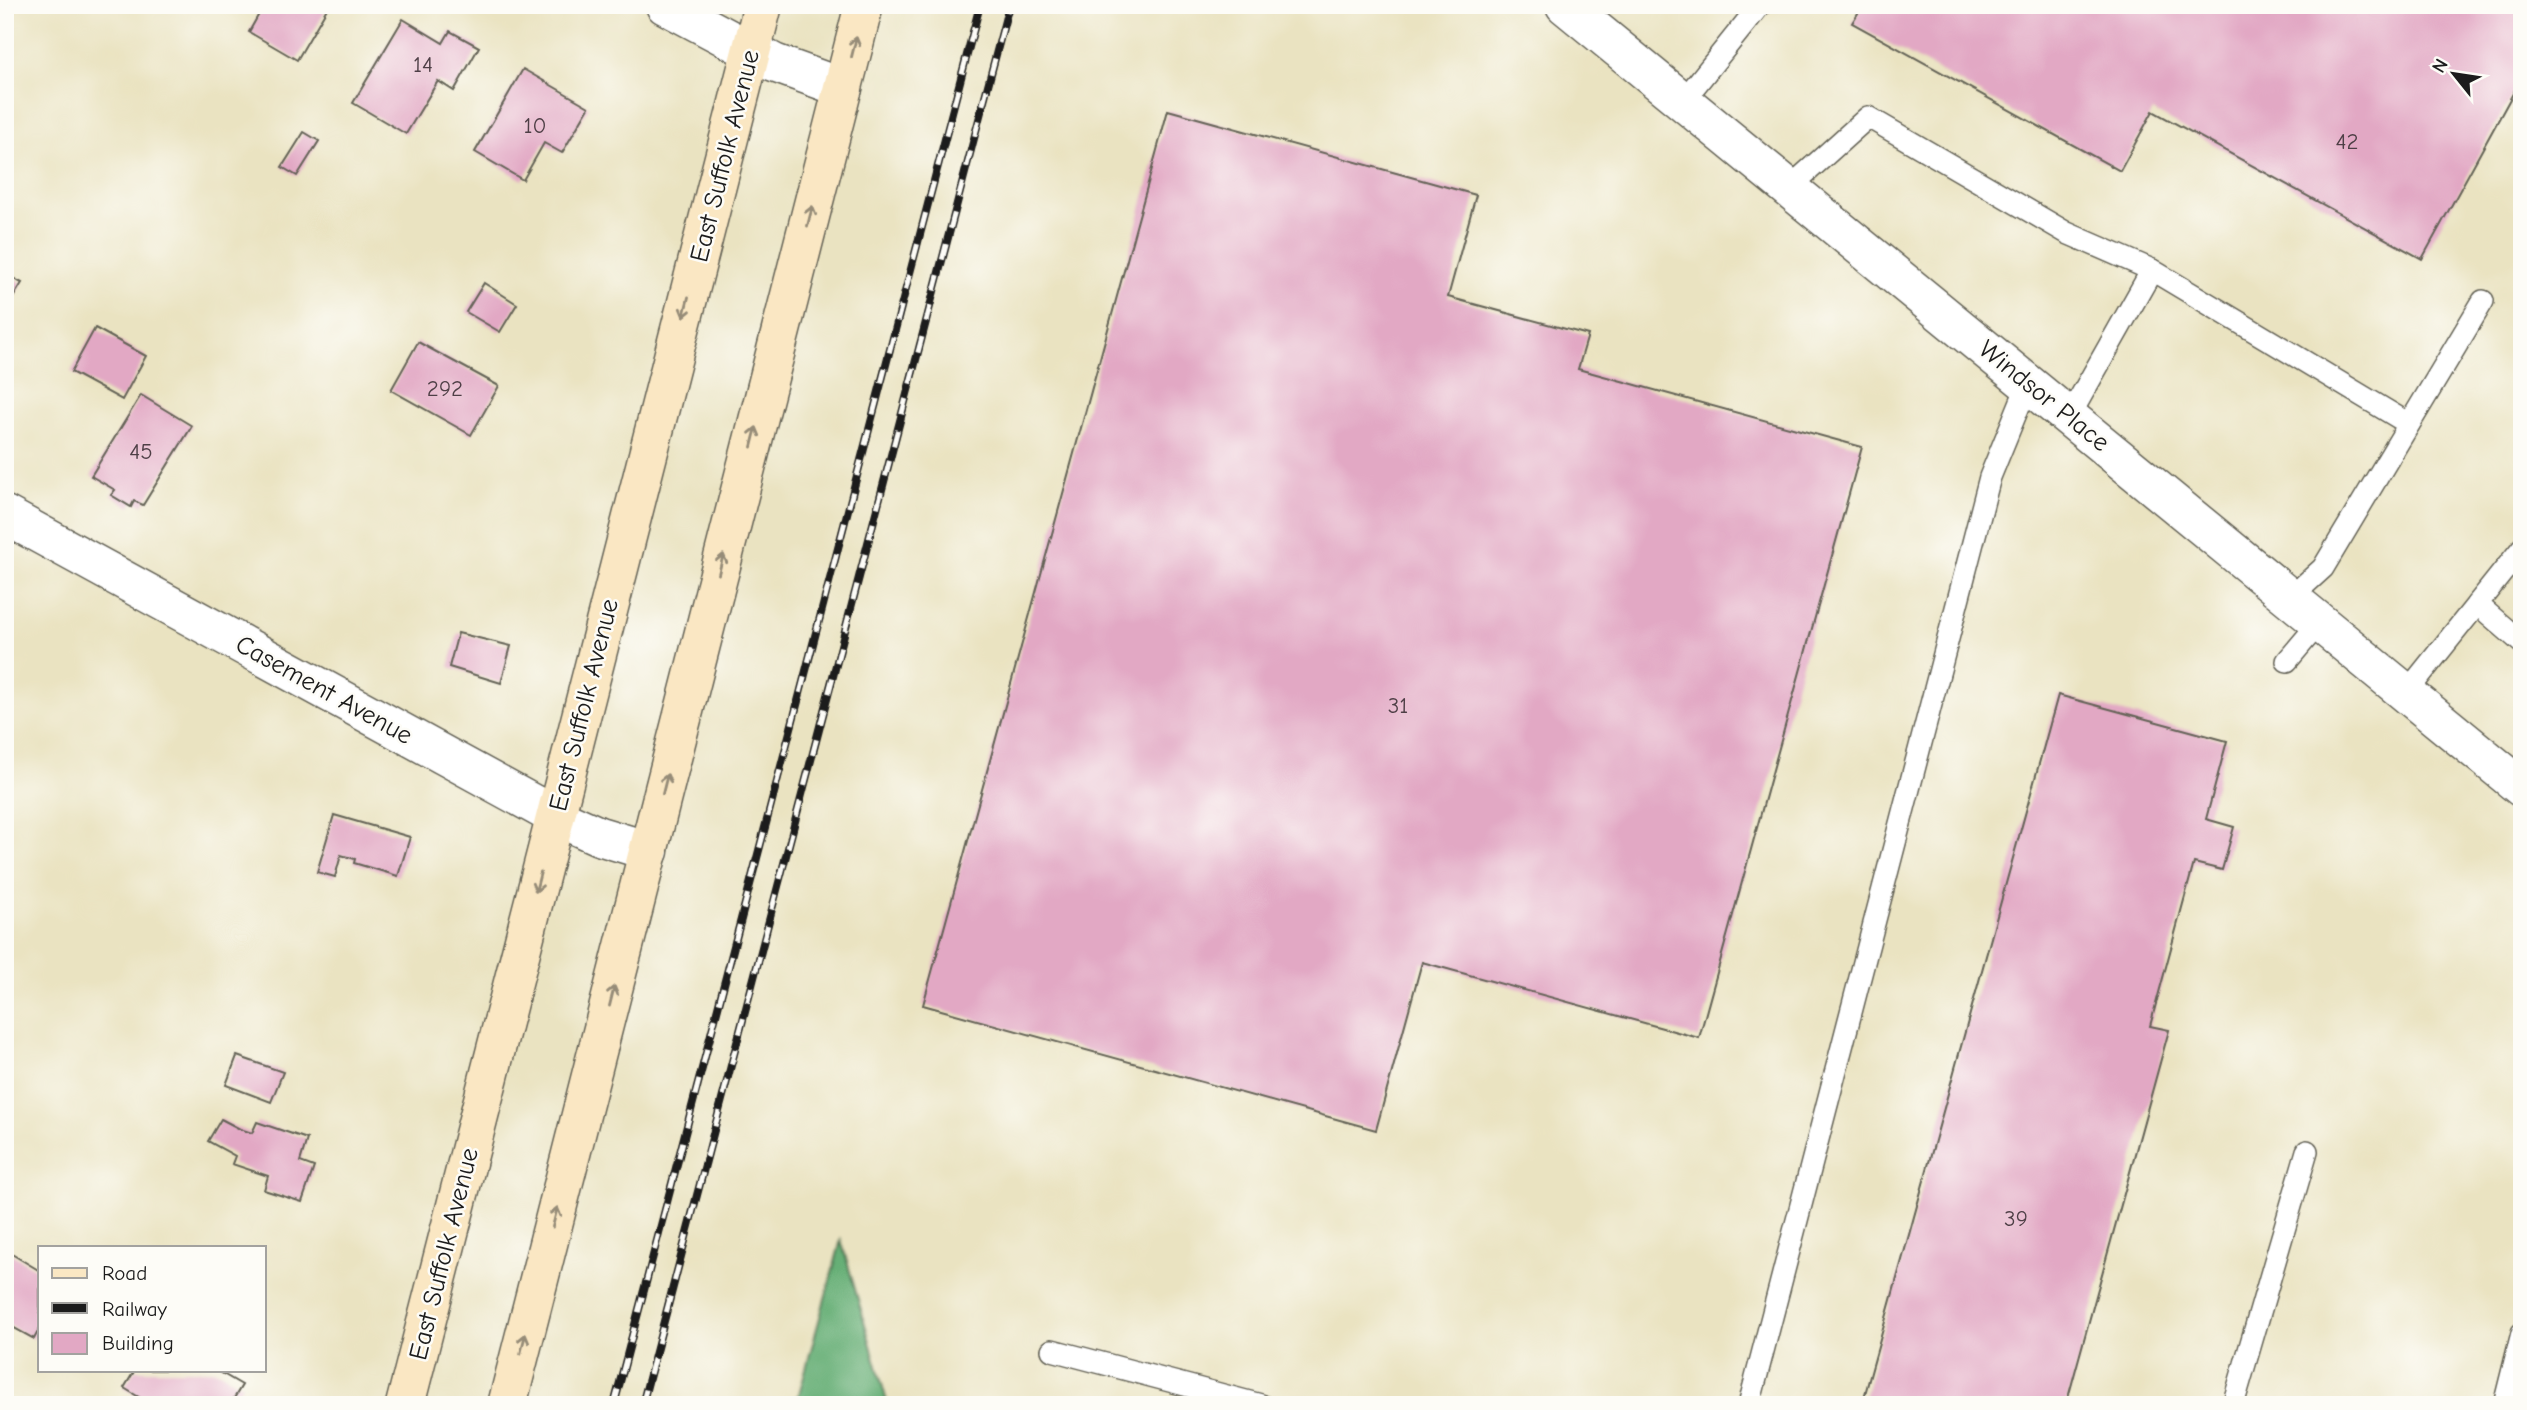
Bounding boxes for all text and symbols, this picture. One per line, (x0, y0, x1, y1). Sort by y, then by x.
one-way arrow (848, 36, 861, 59)
north arrow (2418, 38, 2488, 108)
street label: East Suffolk Avenue (684, 47, 766, 265)
house number: 14 (413, 51, 433, 78)
text: N (2428, 55, 2453, 77)
house number: 10 (523, 112, 547, 139)
house number: 42 (2335, 128, 2359, 155)
one-way arrow (804, 205, 817, 228)
one-way arrow (679, 295, 692, 318)
street label: Windsor Place (1973, 334, 2115, 458)
house number: 292 (427, 375, 463, 402)
one-way arrow (748, 426, 761, 448)
house number: 45 (129, 438, 153, 465)
one-way arrow (715, 553, 728, 576)
street label: East Suffolk Avenue (543, 596, 625, 814)
street label: Casement Avenue (230, 629, 418, 751)
house number: 31 (1388, 692, 1408, 719)
one-way arrow (659, 773, 672, 796)
one-way arrow (531, 870, 544, 893)
one-way arrow (606, 985, 619, 1007)
street label: East Suffolk Avenue (403, 1145, 485, 1363)
house number: 39 (2004, 1205, 2028, 1232)
one-way arrow (549, 1206, 562, 1229)
legend (38, 1246, 266, 1372)
text: Road (102, 1261, 147, 1285)
text: Railway (102, 1297, 167, 1321)
text: Building (102, 1331, 174, 1355)
one-way arrow (517, 1333, 530, 1356)

